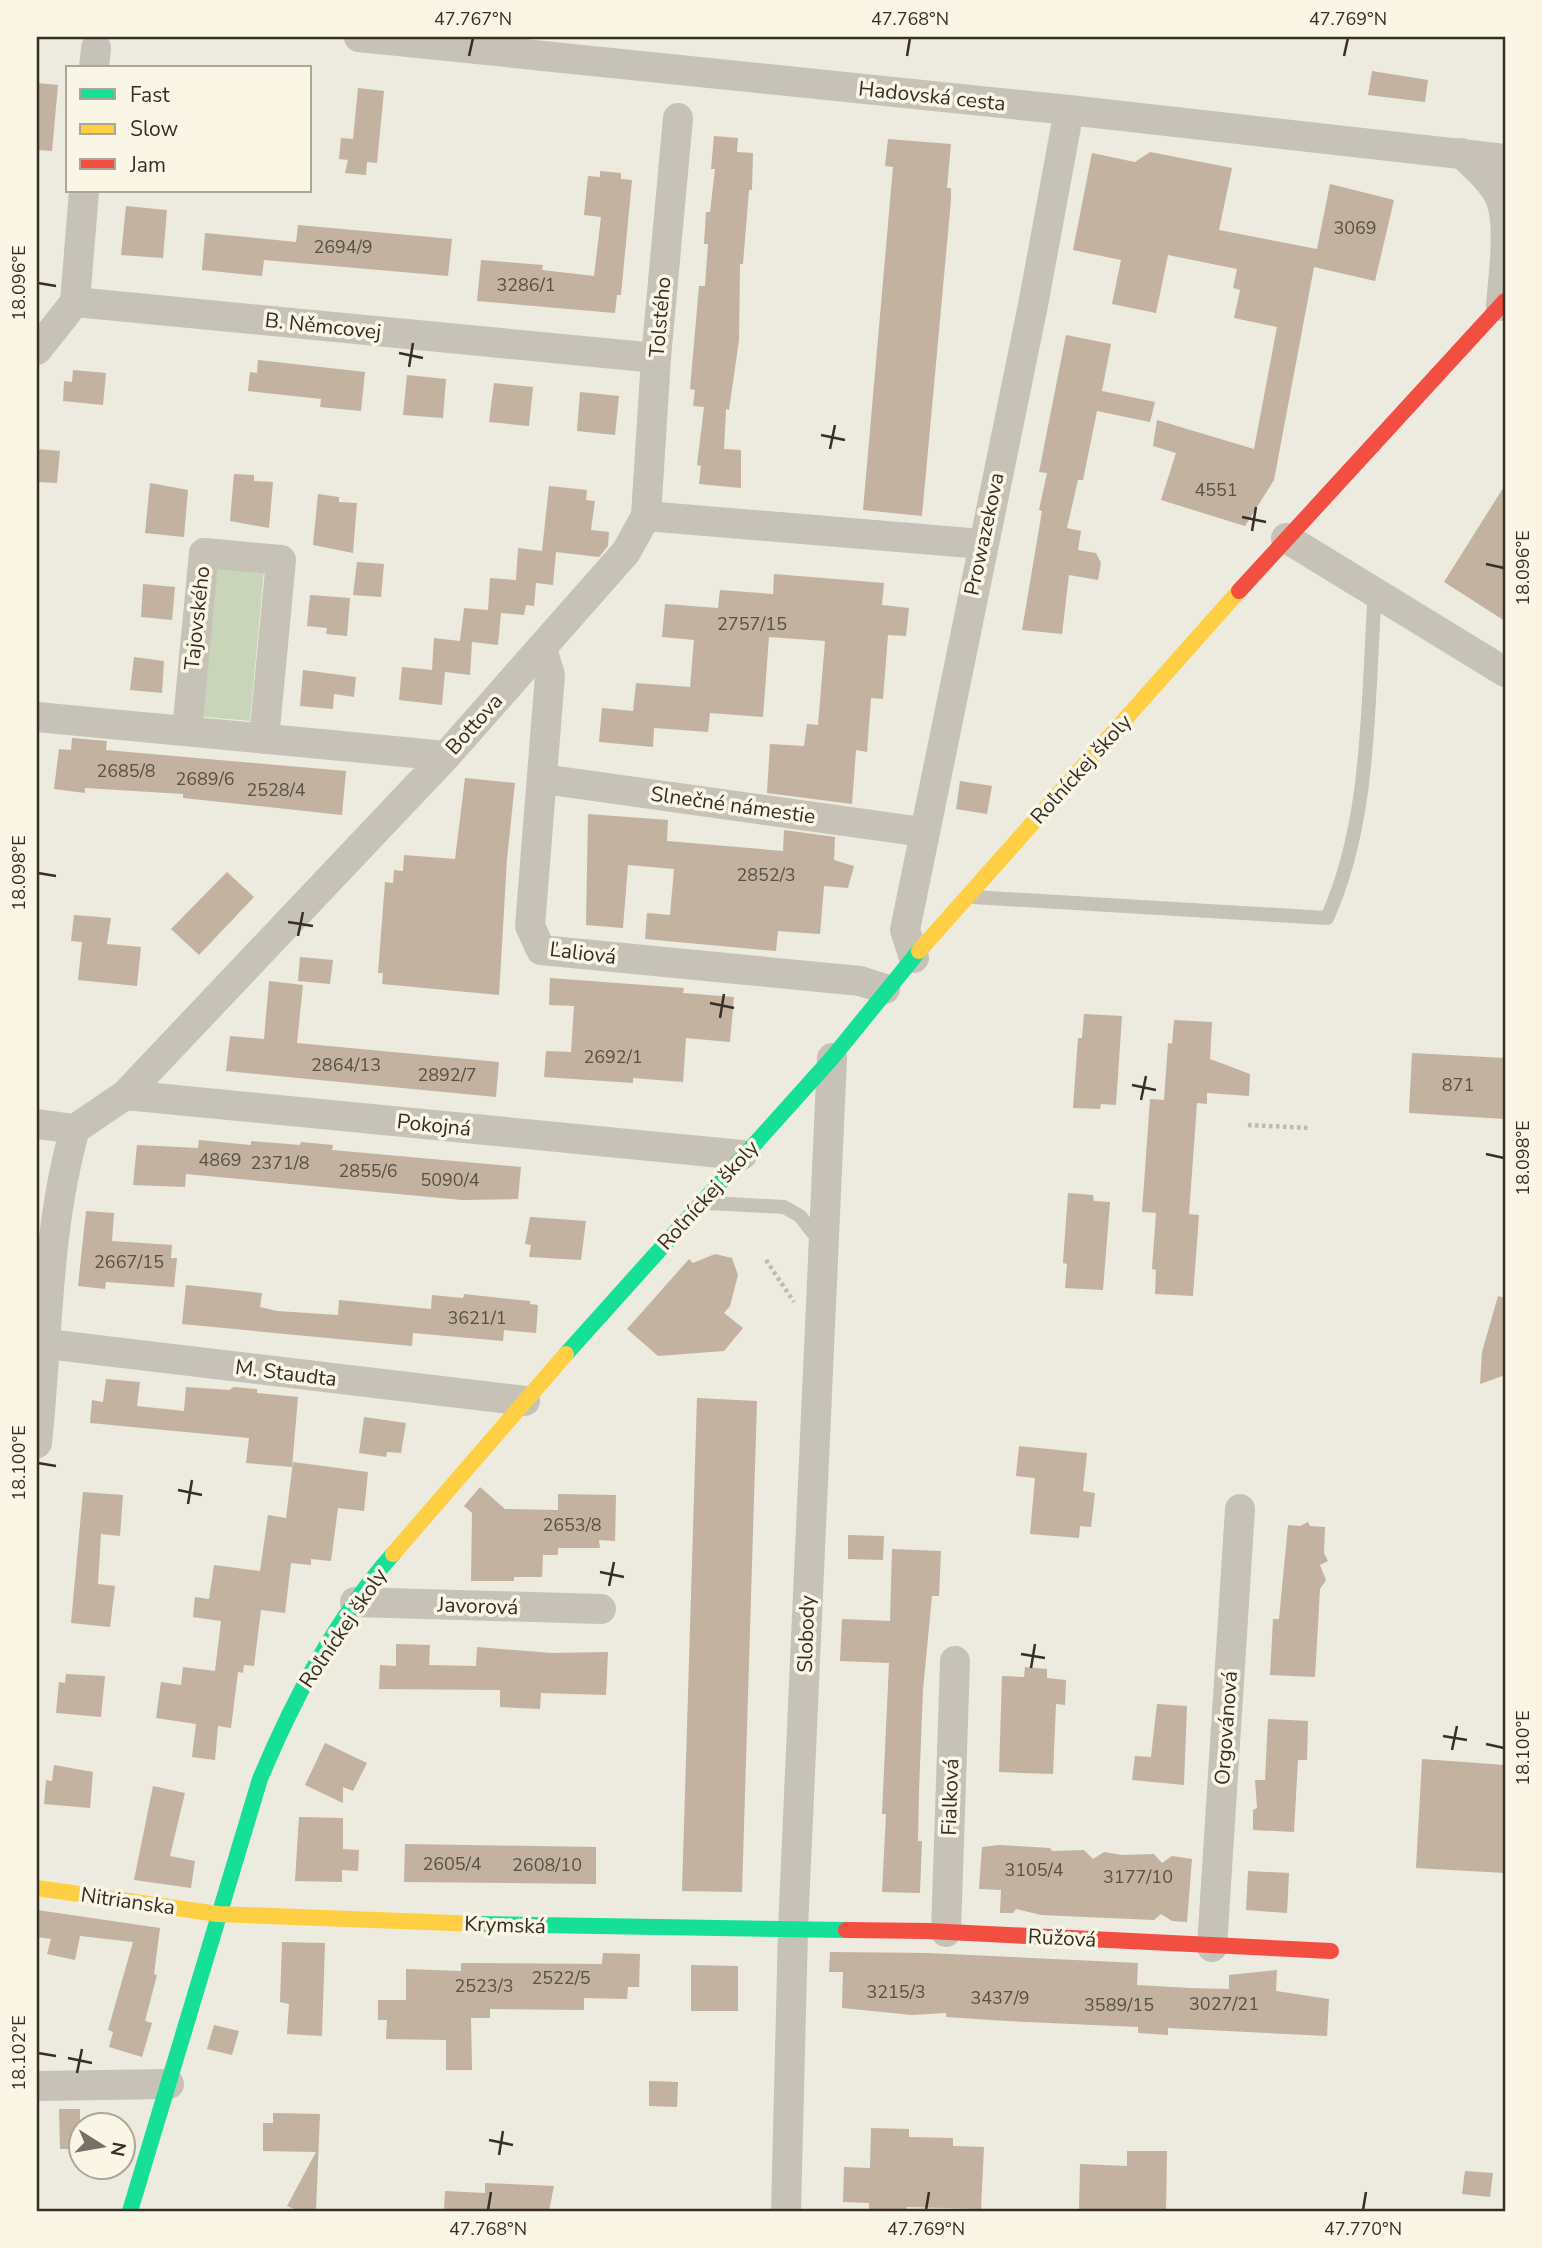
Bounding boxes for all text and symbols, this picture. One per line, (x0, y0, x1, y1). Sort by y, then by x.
text: 47.767°N (434, 7, 512, 31)
text: 47.768°N (871, 7, 949, 31)
text: 47.769°N (1309, 7, 1387, 31)
legend (66, 66, 312, 192)
street label: Hadovská cesta (857, 74, 1007, 118)
text: Fast (130, 81, 170, 109)
text: Slow (130, 115, 179, 143)
text: Jam (129, 151, 166, 179)
house number: 3069 (1333, 216, 1377, 240)
house number: 2694/9 (313, 235, 373, 259)
text: 18.096°E (7, 245, 31, 321)
house number: 3286/1 (496, 273, 556, 297)
street label: Tolstého (643, 276, 677, 358)
street label: B. Němcovej (264, 306, 382, 346)
street label: Prowazekova (957, 470, 1011, 598)
house number: 4551 (1194, 478, 1238, 502)
text: 18.096°E (1511, 530, 1535, 606)
street label: Tajovského (178, 565, 216, 671)
house number: 2757/15 (717, 612, 787, 636)
street label: Bottova (439, 687, 509, 761)
street label: Roľníckej školy (1024, 708, 1138, 830)
house number: 2685/8 (96, 759, 156, 783)
house number: 2689/6 (175, 767, 235, 791)
house number: 2528/4 (246, 778, 306, 802)
street label: Slnečné námestie (649, 780, 817, 830)
text: 18.098°E (7, 835, 31, 911)
house number: 2852/3 (736, 863, 796, 887)
street label: Ľaliová (548, 935, 618, 971)
house number: 2692/1 (583, 1045, 643, 1069)
house number: 2864/13 (311, 1053, 381, 1077)
house number: 2892/7 (417, 1063, 477, 1087)
house number: 871 (1442, 1073, 1474, 1097)
street label: Pokojná (396, 1107, 472, 1143)
text: 18.098°E (1511, 1120, 1535, 1196)
street label: Roľníckej školy (651, 1134, 765, 1256)
house number: 4869 (198, 1148, 242, 1172)
house number: 2371/8 (250, 1151, 310, 1175)
house number: 2855/6 (338, 1159, 398, 1183)
house number: 5090/4 (420, 1168, 480, 1192)
house number: 2667/15 (94, 1250, 164, 1274)
house number: 3621/1 (447, 1306, 507, 1330)
street label: M. Staudta (234, 1353, 338, 1393)
text: 18.100°E (7, 1425, 31, 1501)
house number: 2653/8 (542, 1513, 602, 1537)
street label: Roľníckej školy (293, 1562, 394, 1693)
street label: Javorová (436, 1591, 519, 1621)
street label: Slobody (791, 1595, 821, 1673)
street label: Orgovánová (1208, 1670, 1244, 1786)
text: 18.100°E (1511, 1710, 1535, 1786)
street label: Fialková (935, 1758, 965, 1836)
house number: 2605/4 (422, 1852, 482, 1876)
house number: 2608/10 (512, 1853, 582, 1877)
house number: 3105/4 (1004, 1858, 1064, 1882)
house number: 3177/10 (1103, 1865, 1173, 1889)
street label: Nitrianska (79, 1881, 177, 1921)
street label: Krymská (464, 1910, 546, 1940)
street label: Ružová (1027, 1922, 1097, 1954)
house number: 2522/5 (531, 1966, 591, 1990)
house number: 2523/3 (454, 1974, 514, 1998)
house number: 3215/3 (866, 1980, 926, 2004)
house number: 3437/9 (970, 1986, 1030, 2010)
house number: 3027/21 (1189, 1992, 1259, 2016)
house number: 3589/15 (1084, 1993, 1154, 2017)
text: 18.102°E (7, 2015, 31, 2091)
north arrow (66, 2112, 136, 2182)
text: N (104, 2140, 132, 2159)
text: 47.768°N (449, 2217, 527, 2241)
text: 47.769°N (887, 2217, 965, 2241)
text: 47.770°N (1324, 2217, 1402, 2241)

